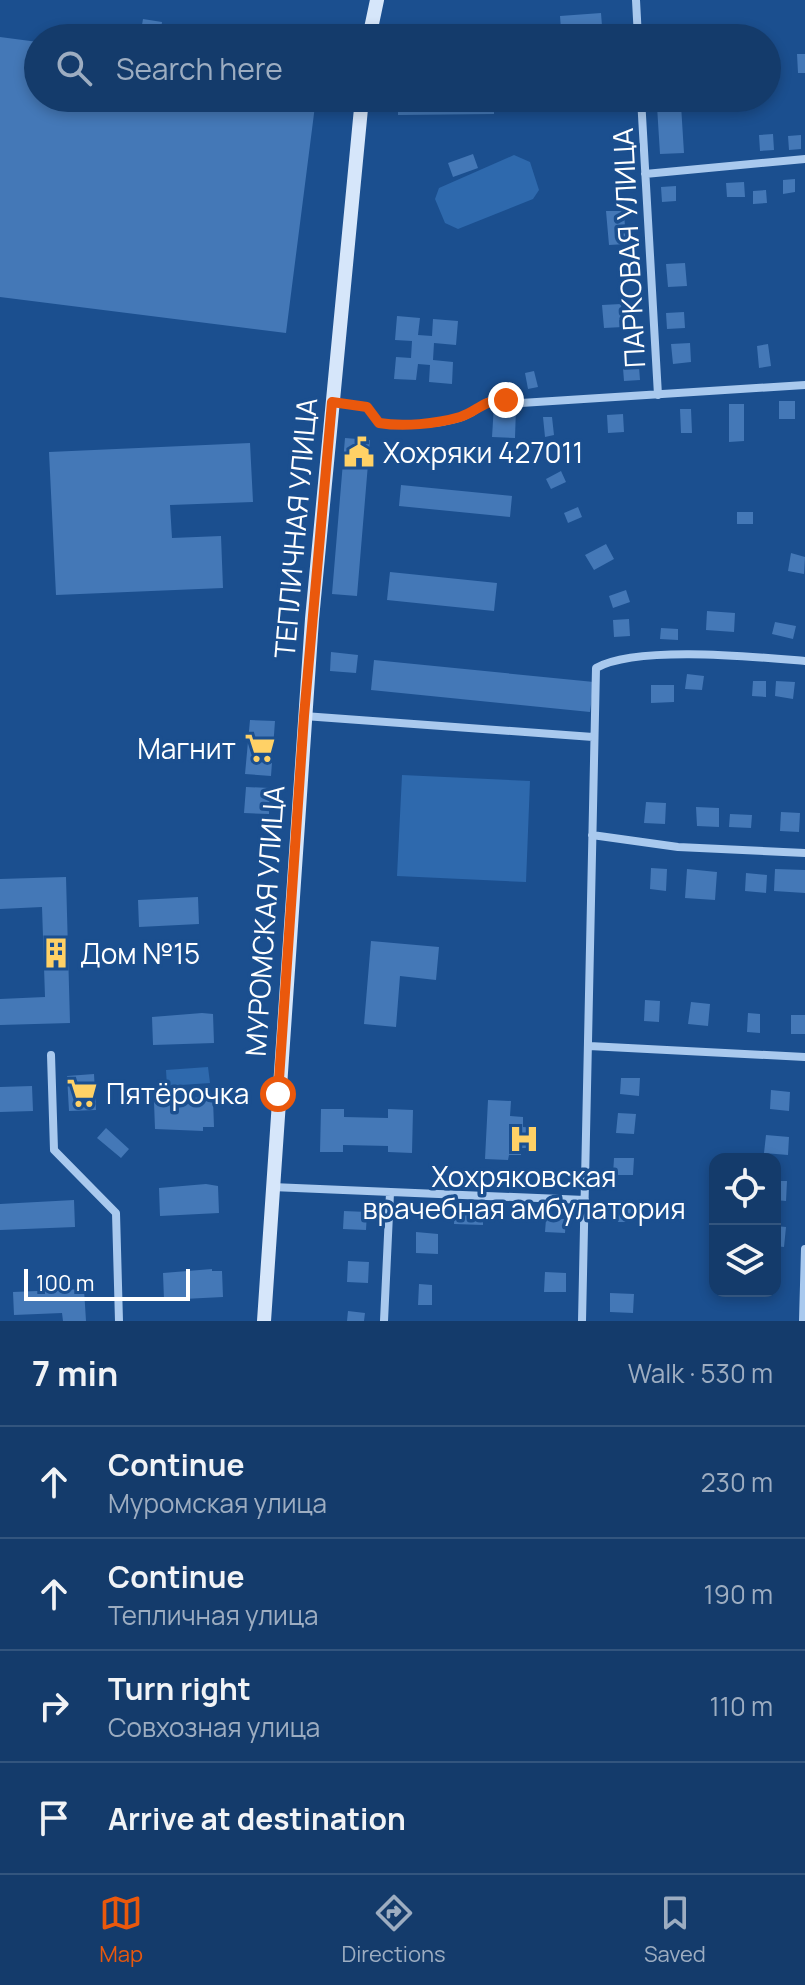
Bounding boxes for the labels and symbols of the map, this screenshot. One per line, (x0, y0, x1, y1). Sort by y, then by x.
street label: ПАРКОВАЯ УЛИЦА (603, 127, 653, 369)
route end (488, 382, 524, 418)
street label: ТЕПЛИЧНАЯ УЛИЦА (265, 396, 325, 660)
place label: Хохряки 427011 (383, 433, 583, 471)
public building icon: Хохряки 427011 (342, 435, 376, 469)
place label: Магнит (137, 729, 236, 767)
supermarket icon: Магнит (243, 731, 277, 765)
street label: МУРОМСКАЯ УЛИЦА (236, 784, 292, 1058)
place label: Дом №15 (80, 934, 200, 972)
building icon: Дом №15 (39, 936, 73, 970)
place label: Пятёрочка (106, 1074, 249, 1112)
supermarket icon: Пятёрочка (65, 1076, 99, 1110)
route start (260, 1076, 296, 1112)
hospital icon: Хохряковская врачебная амбулатория (507, 1122, 541, 1156)
place label: Хохряковская врачебная амбулатория (362, 1157, 686, 1227)
scale bar (24, 1265, 190, 1301)

